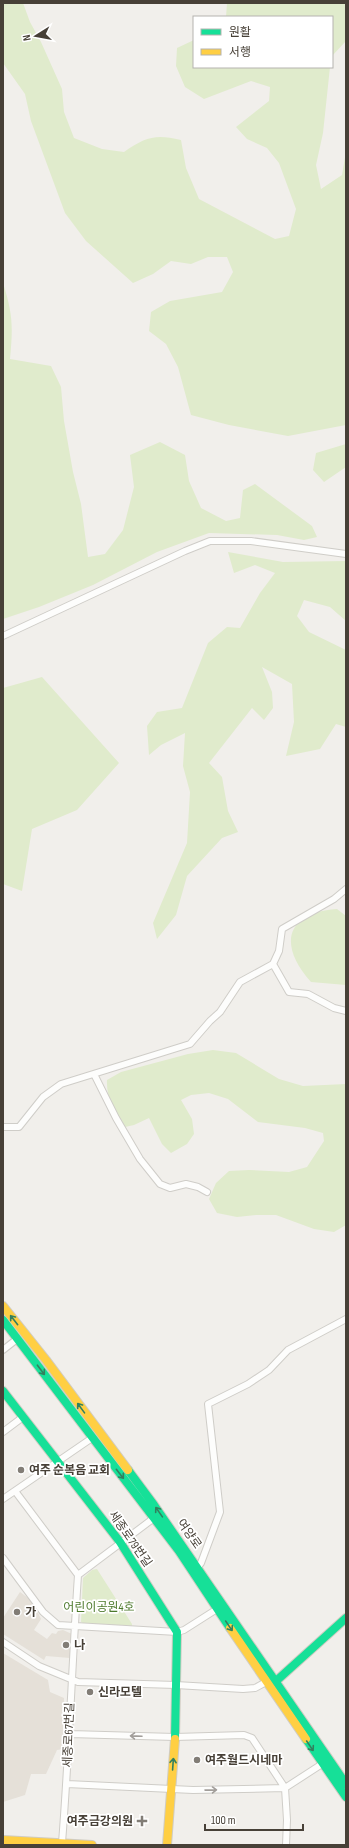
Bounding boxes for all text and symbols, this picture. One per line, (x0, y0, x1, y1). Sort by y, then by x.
north arrow (16, 16, 56, 56)
legend (193, 16, 333, 68)
text: 원활 (229, 25, 251, 40)
text: N (20, 34, 34, 42)
text: 서행 (229, 45, 251, 60)
one-way arrow (9, 1314, 18, 1325)
one-way arrow (37, 1364, 45, 1375)
one-way arrow (77, 1403, 85, 1414)
place label: 여주 순복음 교회 (29, 1463, 110, 1478)
marker: 여주 순복음 교회 (16, 1465, 26, 1475)
one-way arrow (115, 1468, 124, 1479)
one-way arrow (155, 1507, 163, 1518)
street label: 세종로79번길 (105, 1508, 155, 1570)
street label: 여양로 (173, 1516, 205, 1552)
park label: 어린이공원4호 (63, 1600, 135, 1615)
place label: 가 (25, 1605, 36, 1620)
marker: 가 (12, 1607, 22, 1617)
one-way arrow (225, 1621, 233, 1632)
place label: 나 (74, 1638, 85, 1653)
marker: 나 (61, 1640, 71, 1650)
place label: 신라모텔 (98, 1685, 142, 1700)
marker: 신라모텔 (85, 1687, 95, 1697)
street label: 세종로67번길 (60, 1702, 78, 1768)
one-way arrow (130, 1732, 143, 1739)
one-way arrow (306, 1740, 314, 1751)
place label: 여주월드시네마 (205, 1753, 282, 1768)
marker: 여주월드시네마 (192, 1755, 202, 1765)
one-way arrow (170, 1758, 177, 1771)
one-way arrow (204, 1786, 217, 1793)
scale bar (205, 1806, 303, 1832)
text: 100 m (211, 1813, 236, 1828)
place label: 여주금강의원 (67, 1814, 133, 1829)
marker: 여주금강의원 (136, 1815, 148, 1827)

